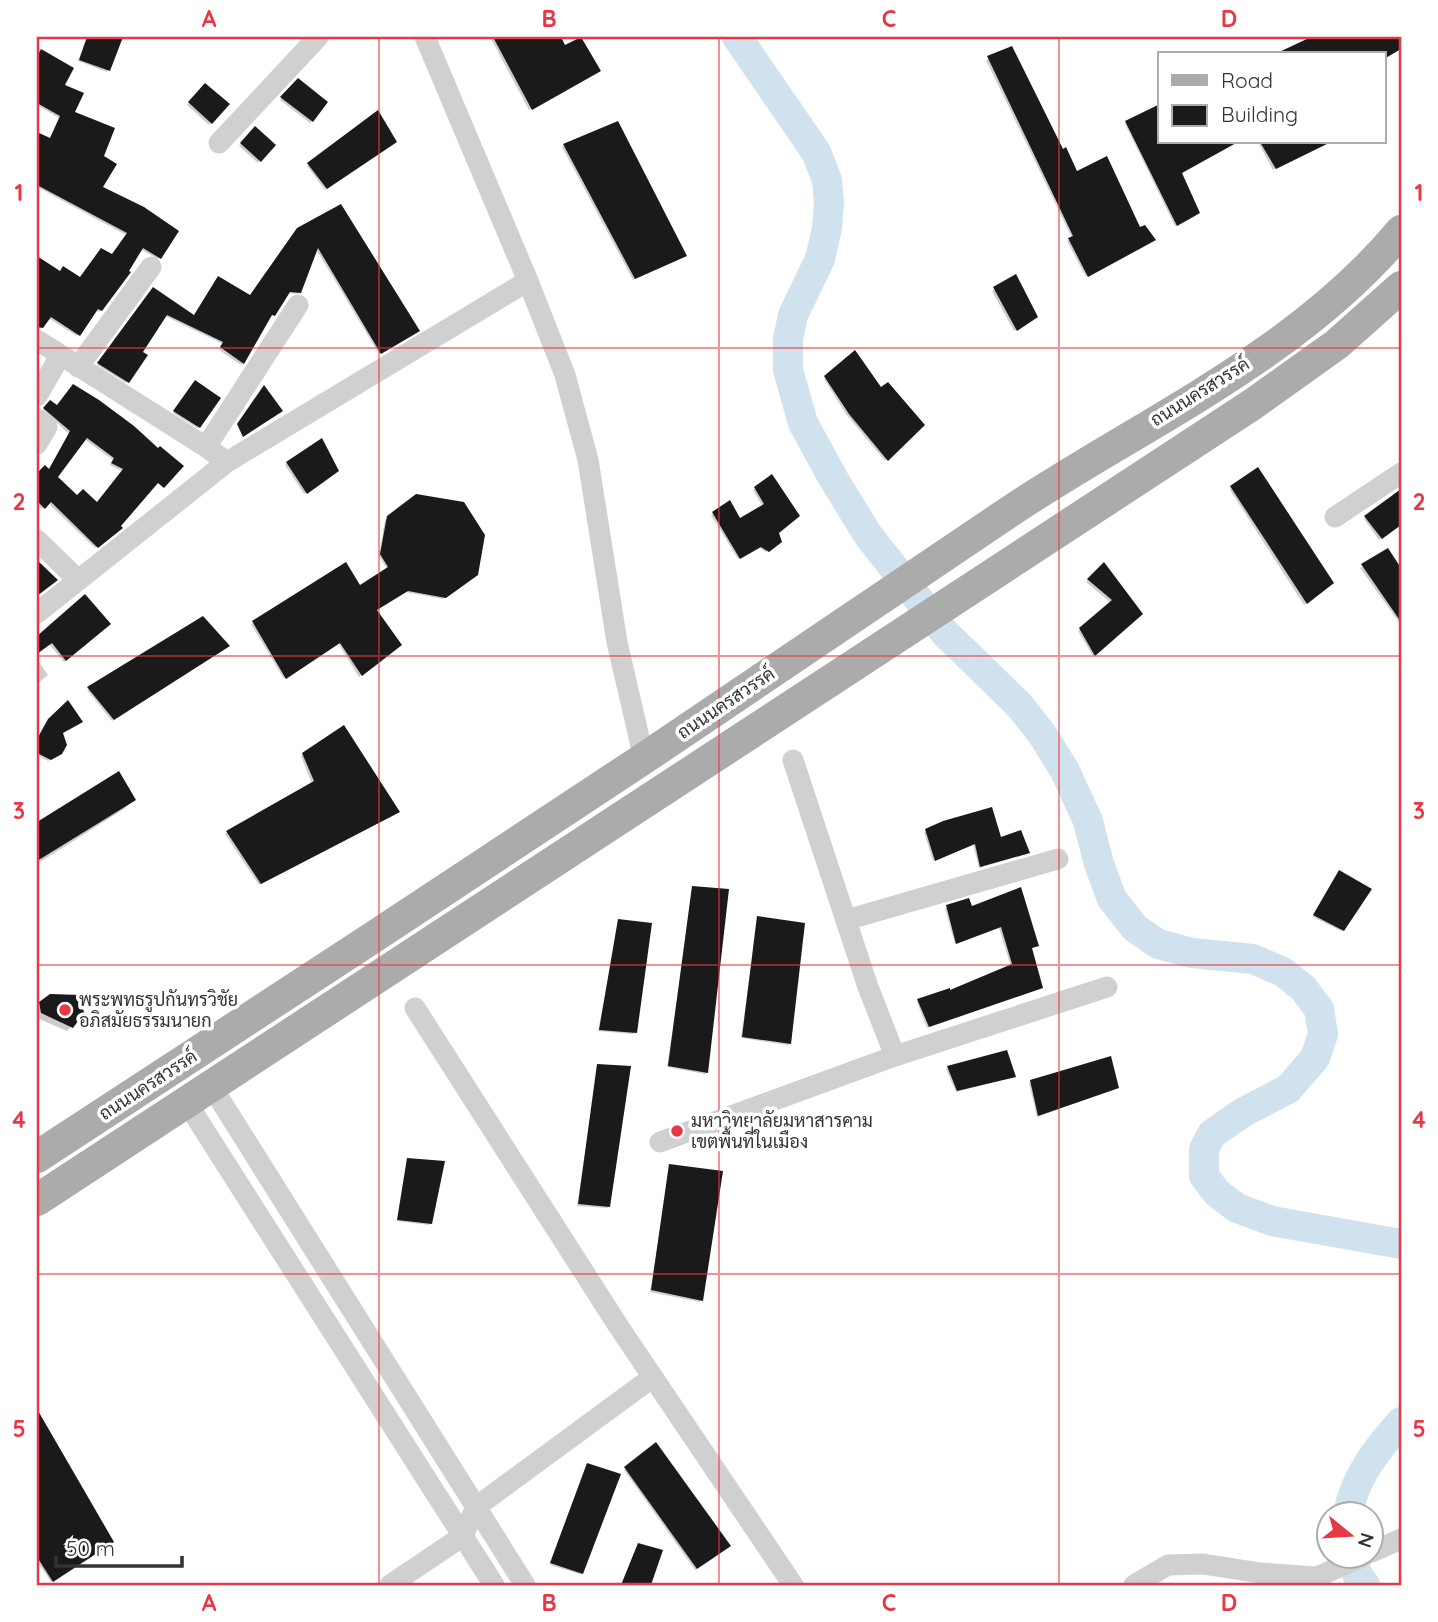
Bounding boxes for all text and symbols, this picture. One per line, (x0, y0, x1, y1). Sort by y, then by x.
text: A (202, 4, 217, 33)
text: B (541, 4, 557, 33)
text: C (882, 4, 896, 33)
text: D (1221, 4, 1237, 33)
legend (1158, 52, 1386, 144)
text: Road (1221, 67, 1273, 93)
text: Building (1221, 101, 1298, 127)
text: 1 (15, 178, 23, 207)
text: 1 (1415, 178, 1423, 207)
street label: ถนนนครสวรรค์ (1145, 351, 1253, 431)
text: 2 (12, 487, 26, 516)
text: 2 (1412, 487, 1426, 516)
street label: ถนนนครสวรรค์ (672, 661, 779, 744)
text: 3 (13, 796, 25, 825)
text: 3 (1413, 796, 1425, 825)
place label: พระพุทธรูปกันทรวิชัย อภิสมัยธรรมนายก (79, 988, 238, 1032)
marker: พระพุทธรูปกันทรวิชัย อภิสมัยธรรมนายก (57, 1002, 73, 1018)
street label: ถนนนครสวรรค์ (94, 1043, 201, 1125)
text: 4 (12, 1105, 26, 1134)
text: 4 (1412, 1105, 1426, 1134)
place label: มหาวิทยาลัยมหาสารคาม เขตพื้นที่ในเมือง (691, 1109, 873, 1153)
marker: มหาวิทยาลัยมหาสารคาม เขตพื้นที่ในเมือง (669, 1123, 685, 1139)
text: 5 (12, 1414, 26, 1443)
text: 5 (1412, 1414, 1426, 1443)
north arrow (1316, 1500, 1386, 1570)
scale bar (56, 1524, 182, 1568)
text: N (1353, 1530, 1380, 1551)
text: 50 m (66, 1535, 115, 1561)
text: A (202, 1588, 217, 1617)
text: B (541, 1588, 557, 1617)
text: C (882, 1588, 896, 1617)
text: D (1221, 1588, 1237, 1617)

